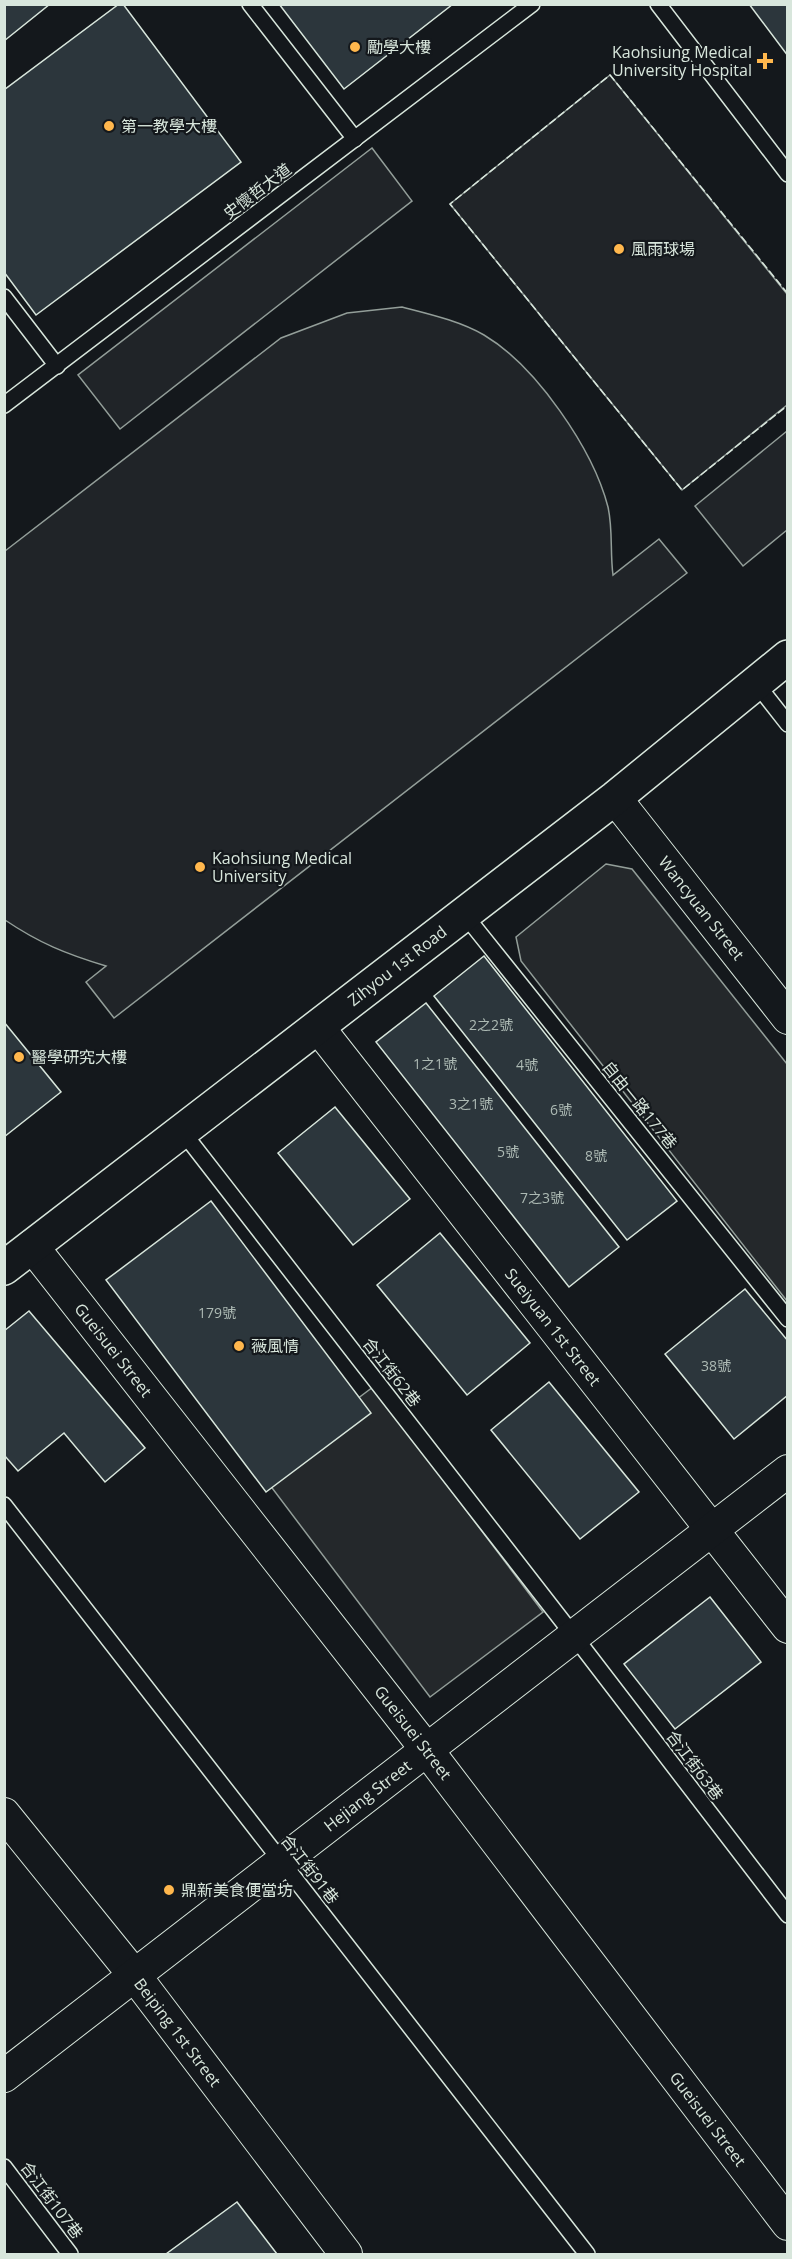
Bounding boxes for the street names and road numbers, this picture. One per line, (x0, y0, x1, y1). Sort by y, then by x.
street label: 史懷哲大道 (218, 158, 296, 224)
street label: Wancyuan Street (654, 852, 749, 965)
street label: Zihyou 1st Road (343, 920, 451, 1011)
street label: 自由一路177巷 (598, 1056, 682, 1154)
street label: Sueiyuan 1st Street (500, 1264, 606, 1390)
street label: Gueisuei Street (70, 1298, 157, 1402)
street label: 合江街62巷 (358, 1333, 426, 1411)
street label: Gueisuei Street (369, 1681, 457, 1784)
street label: 合江街63巷 (661, 1726, 729, 1804)
street label: Hejiang Street (319, 1755, 416, 1836)
street label: 合江街91巷 (276, 1830, 344, 1908)
street label: Beiping 1st Street (129, 1973, 226, 2091)
street label: Gueisuei Street (665, 2067, 751, 2171)
street label: 合江街107巷 (16, 2157, 88, 2243)

